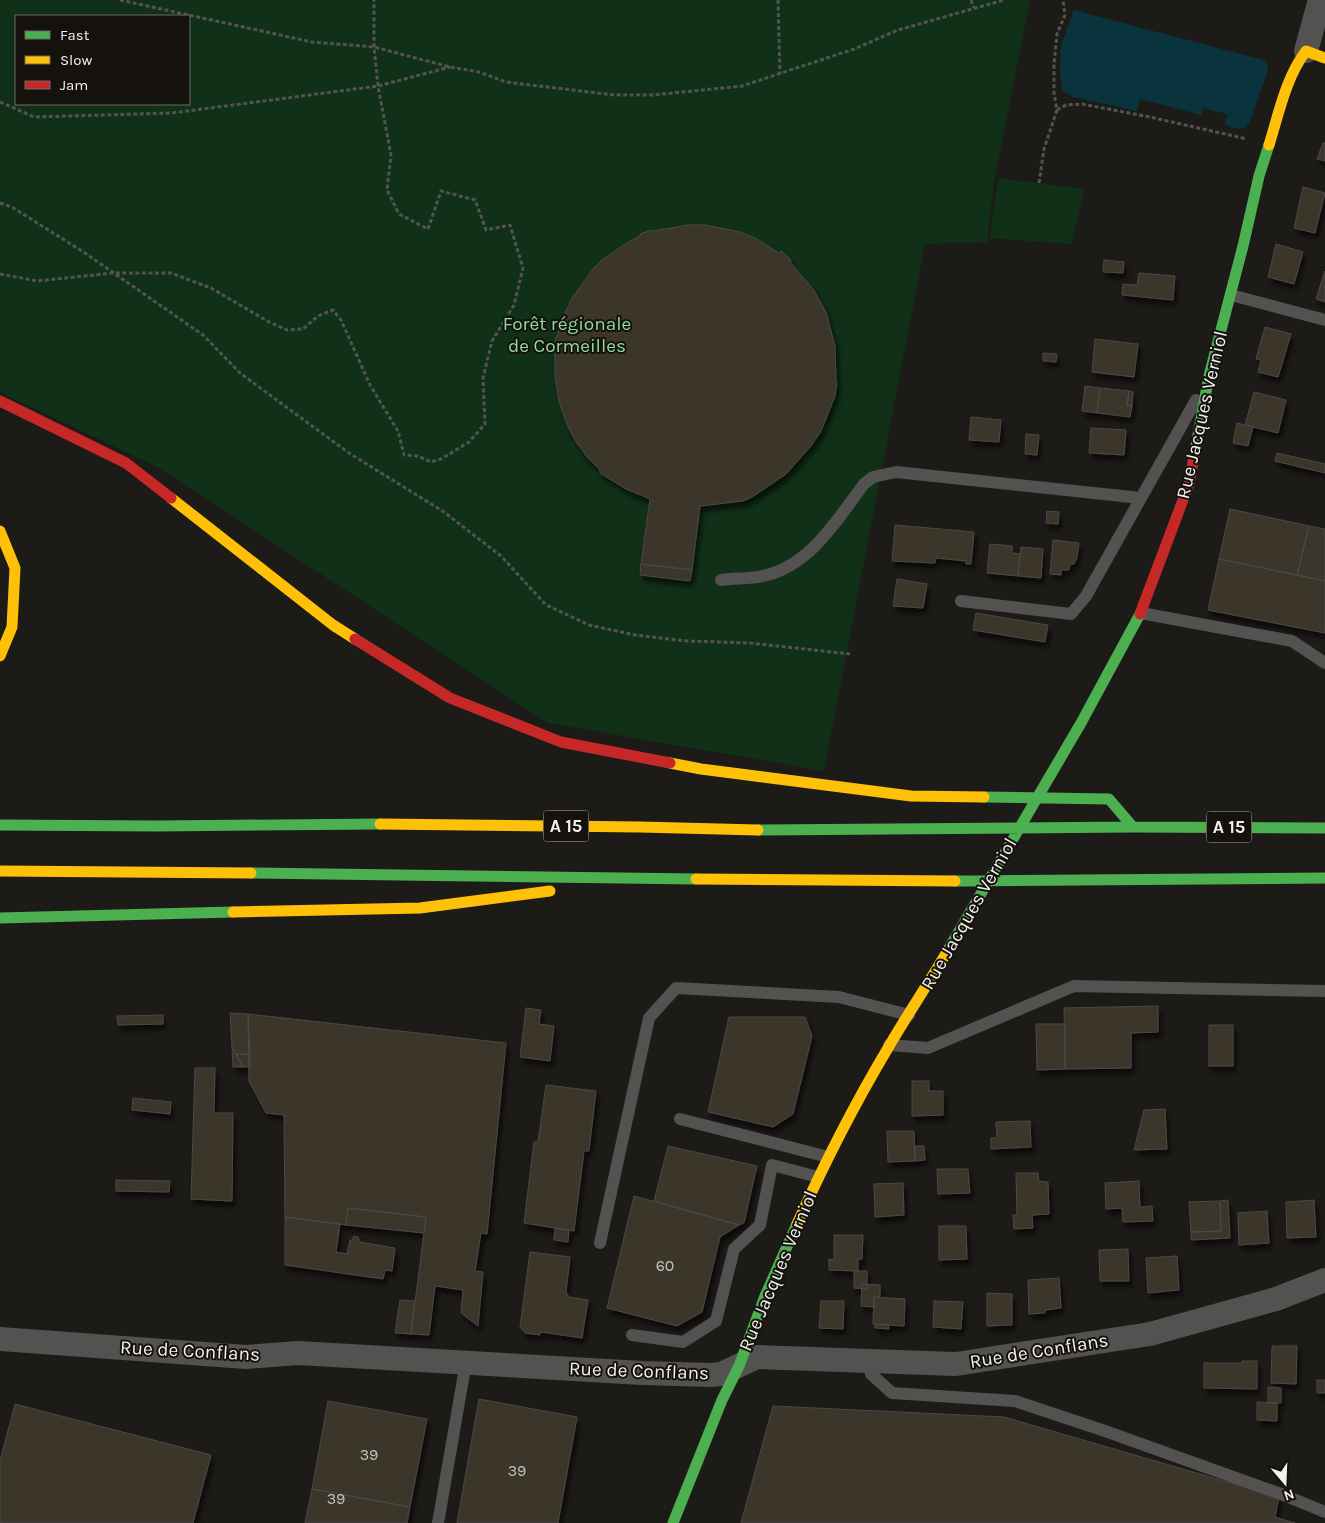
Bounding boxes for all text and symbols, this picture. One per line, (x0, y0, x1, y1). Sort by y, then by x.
legend (15, 15, 190, 105)
text: Fast (60, 26, 90, 44)
text: Slow (60, 51, 92, 69)
text: Jam (60, 76, 88, 94)
park label: Forêt régionale de Cormeilles (503, 313, 631, 357)
street label: Rue Jacques Verniol (1172, 329, 1232, 501)
road number: A 15 (544, 810, 588, 841)
road number: A 15 (1206, 812, 1252, 842)
street label: Rue Jacques Verniol (917, 834, 1021, 994)
street label: Rue Jacques Verniol (734, 1188, 822, 1354)
house number: 60 (656, 1256, 674, 1275)
street label: Rue de Conflans (968, 1329, 1110, 1373)
street label: Rue de Conflans (119, 1336, 261, 1366)
street label: Rue de Conflans (569, 1358, 709, 1384)
house number: 39 (360, 1445, 378, 1464)
north arrow (1260, 1458, 1310, 1508)
house number: 39 (508, 1461, 526, 1480)
text: N (1282, 1485, 1297, 1504)
house number: 39 (327, 1489, 345, 1508)

